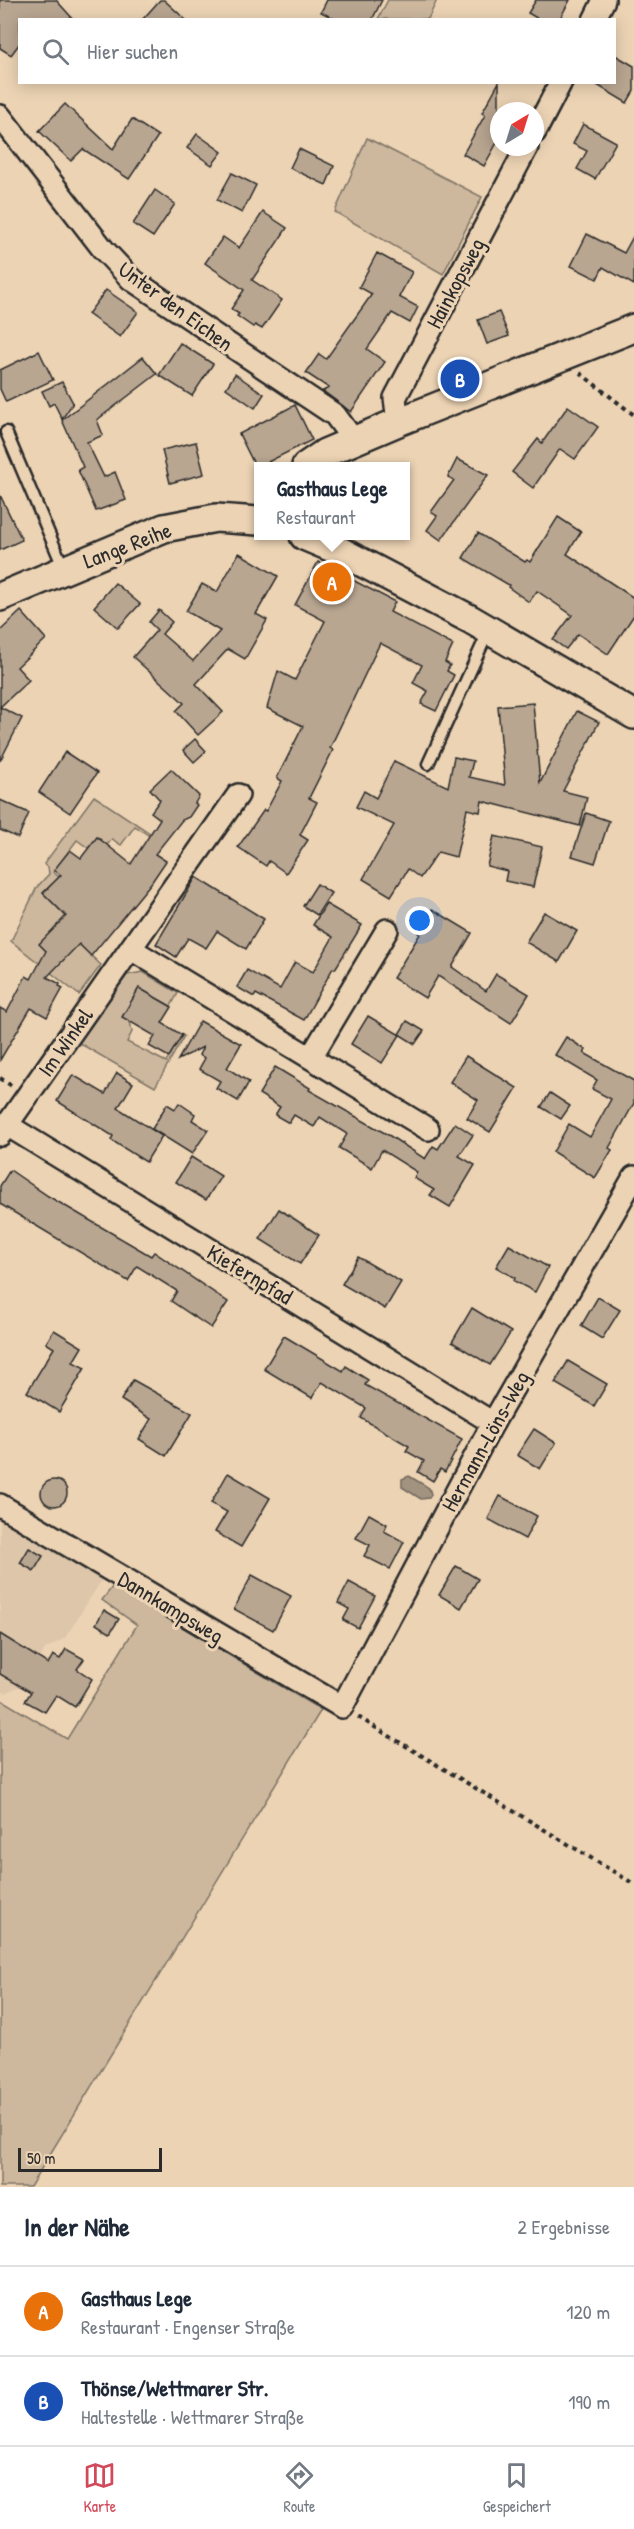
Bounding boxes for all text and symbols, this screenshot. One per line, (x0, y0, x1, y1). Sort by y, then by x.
search box (18, 18, 616, 84)
icon: search (39, 35, 72, 68)
text: Hier suchen (87, 36, 178, 66)
north arrow (490, 102, 544, 156)
street label: Hainkopsweg (419, 233, 491, 333)
street label: Unter den Eichen (112, 254, 240, 358)
pin: B (440, 356, 480, 401)
popup (254, 462, 410, 540)
text: Gasthaus Lege (277, 473, 387, 503)
text: Restaurant (277, 503, 355, 530)
street label: Lange Reihe (79, 514, 176, 575)
pin: A (312, 560, 352, 604)
your location (405, 906, 434, 935)
street label: Im Winkel (31, 1002, 100, 1082)
street label: Kiefernpfad (202, 1237, 299, 1311)
street label: Hermann-Löns-Weg (434, 1365, 536, 1517)
street label: Dannkampsweg (113, 1564, 229, 1650)
scale bar (18, 2145, 162, 2172)
text: 50 m (27, 2147, 56, 2169)
text: In der Nähe (24, 2209, 130, 2244)
text: 2 Ergebnisse (518, 2213, 610, 2240)
text: Gasthaus Lege (81, 2283, 192, 2313)
text: A (39, 2298, 48, 2325)
text: 120 m (566, 2298, 610, 2325)
text: Restaurant · Engenser Straße (81, 2313, 295, 2340)
text: Thönse/Wettmarer Str. (81, 2373, 269, 2403)
text: B (38, 2388, 49, 2415)
text: 190 m (568, 2388, 610, 2415)
text: Haltestelle · Wettmarer Straße (81, 2403, 304, 2430)
tab: Karte (83, 2459, 116, 2517)
tab: Route (283, 2459, 316, 2517)
tab: Gespeichert (483, 2459, 551, 2517)

